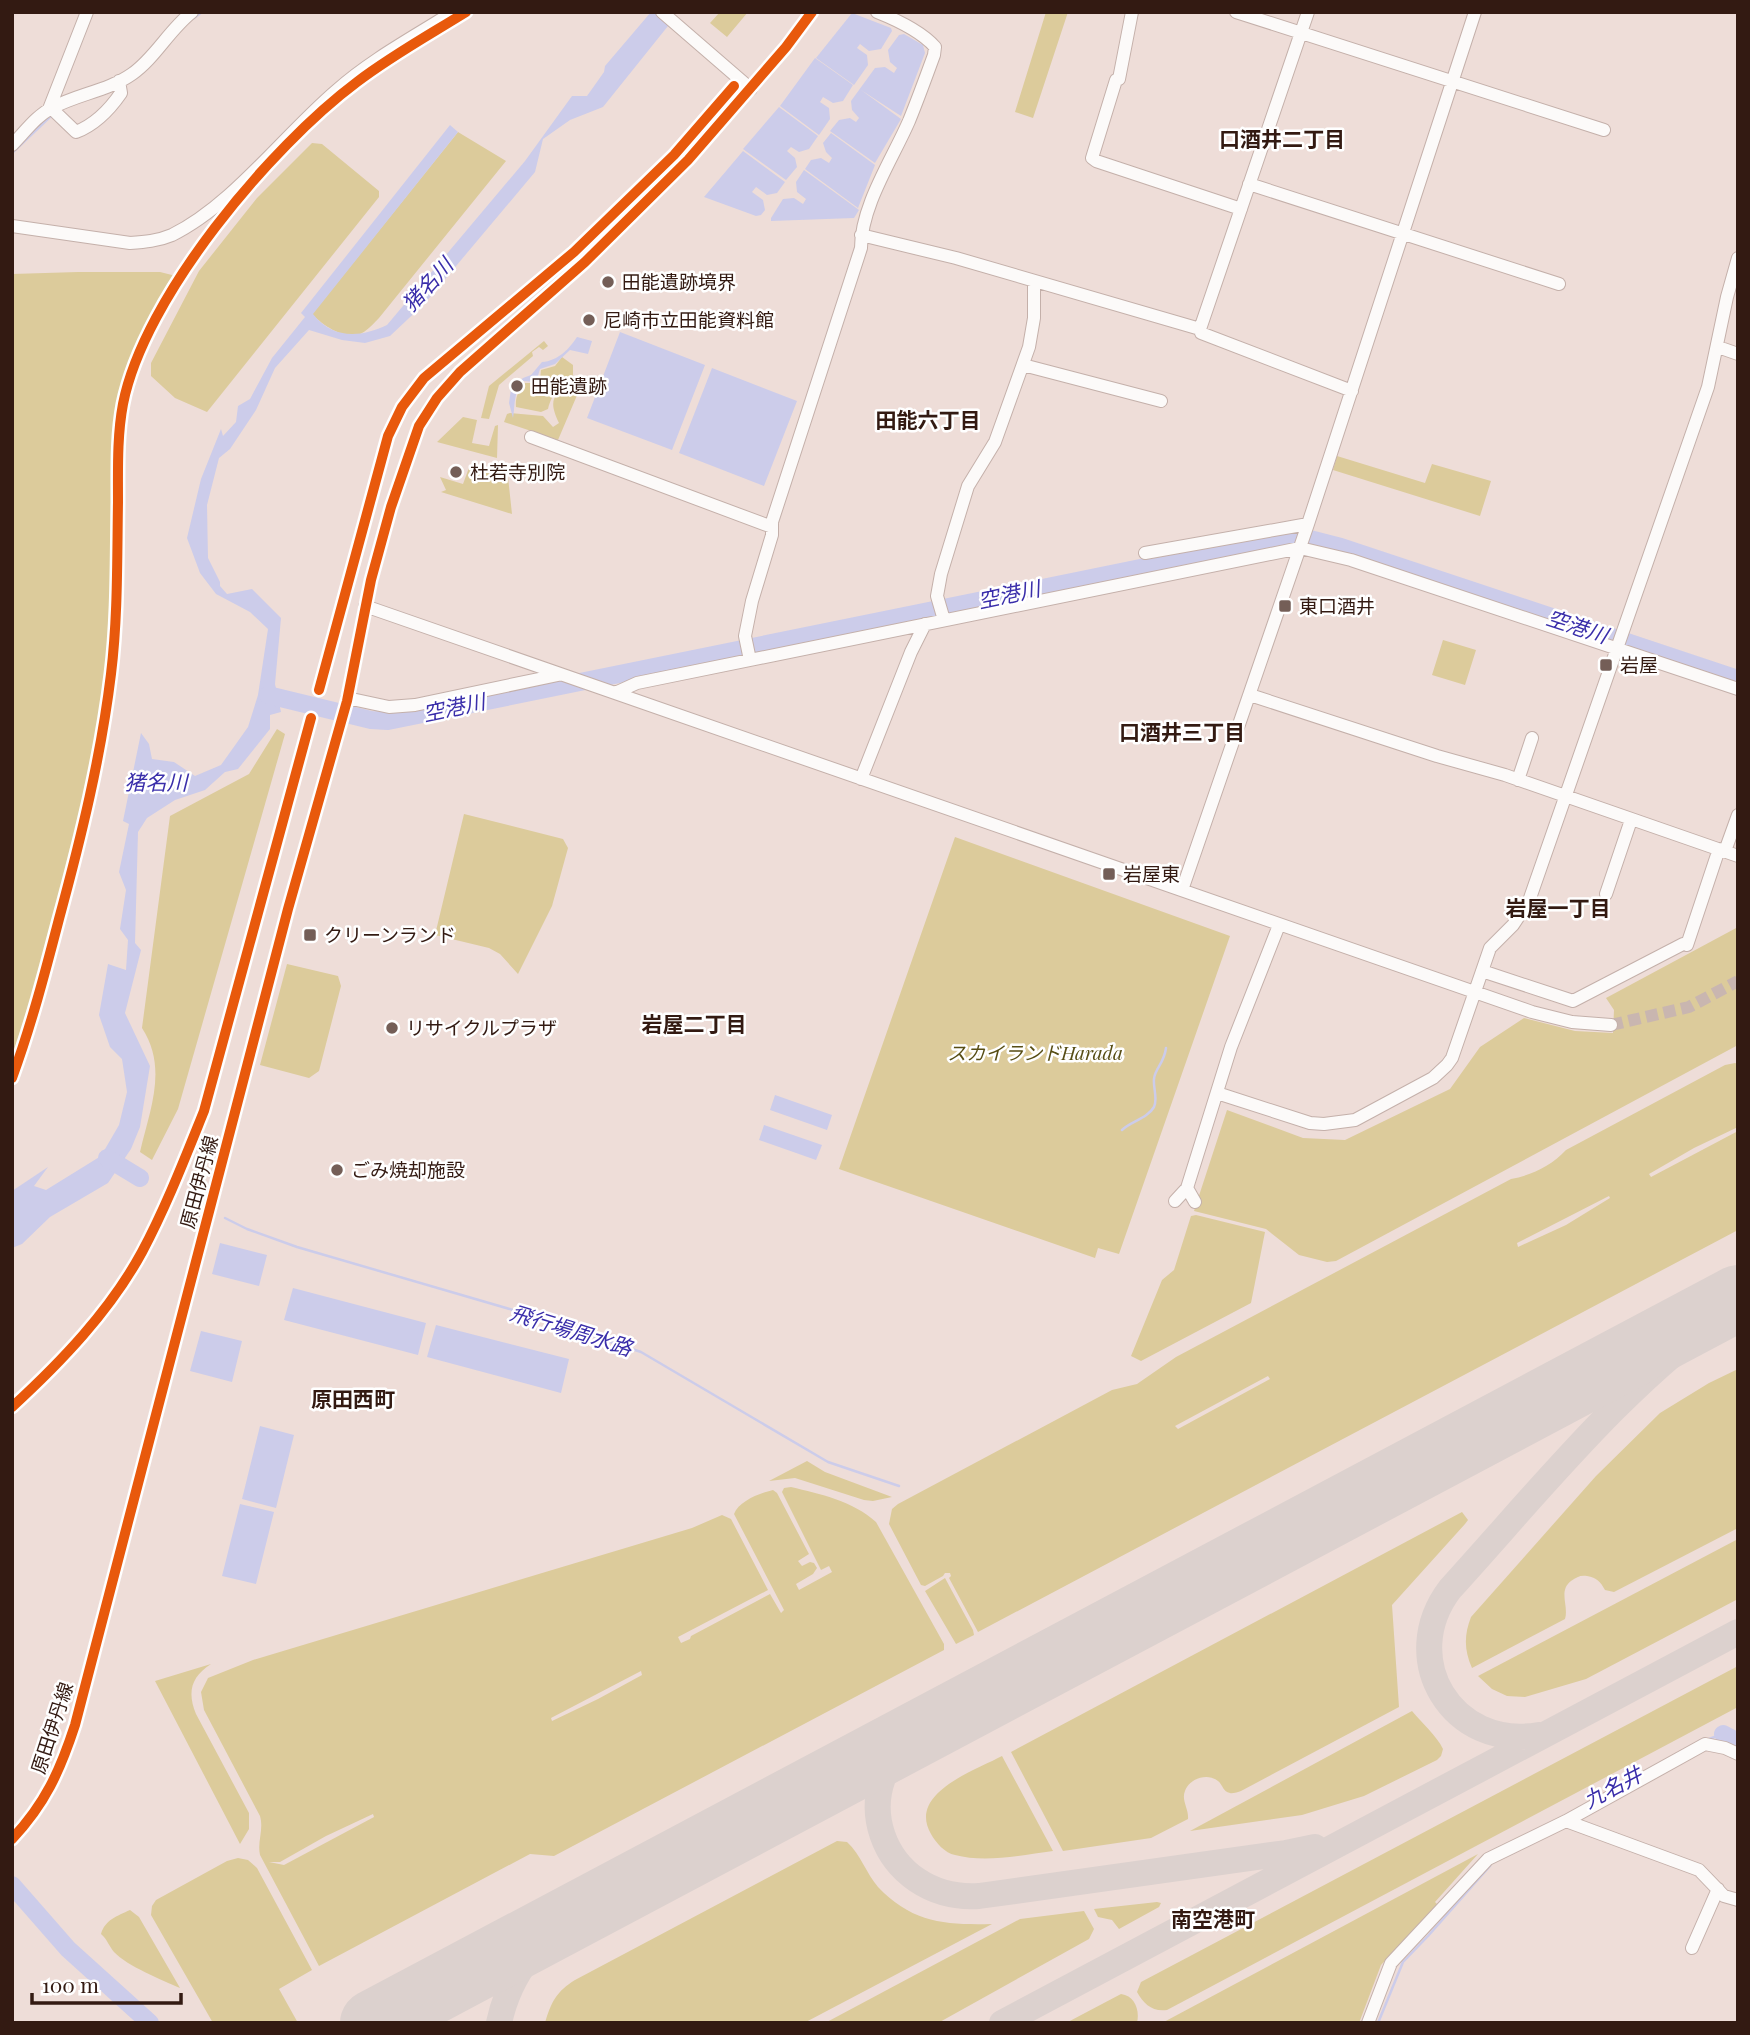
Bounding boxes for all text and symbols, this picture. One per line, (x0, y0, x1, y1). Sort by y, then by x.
district label: 口酒井二丁目 (1219, 124, 1345, 152)
water label: 猪名川 (395, 249, 459, 316)
place label: 田能遺跡境界 (622, 268, 736, 294)
marker: 田能遺跡境界 (600, 274, 616, 290)
place label: 尼崎市立田能資料館 (603, 306, 774, 332)
marker: 尼崎市立田能資料館 (581, 312, 597, 328)
place label: 田能遺跡 (531, 372, 607, 398)
marker: 田能遺跡 (509, 378, 525, 394)
district label: 田能六丁目 (876, 405, 981, 433)
place label: 杜若寺別院 (470, 458, 565, 484)
marker: 杜若寺別院 (448, 464, 464, 480)
water label: 空港川 (975, 572, 1044, 613)
place label: 東口酒井 (1299, 592, 1375, 618)
marker: 東口酒井 (1277, 598, 1293, 614)
water label: 空港川 (1543, 602, 1614, 649)
place label: 岩屋 (1620, 651, 1658, 677)
marker: 岩屋 (1598, 657, 1614, 673)
water label: 空港川 (420, 685, 489, 726)
district label: 口酒井三丁目 (1119, 717, 1245, 745)
water label: 猪名川 (125, 767, 189, 795)
place label: 岩屋東 (1123, 860, 1180, 886)
marker: 岩屋東 (1101, 866, 1117, 882)
district label: 岩屋一丁目 (1506, 893, 1611, 921)
place label: クリーンランド (324, 921, 456, 947)
marker: クリーンランド (302, 927, 318, 943)
district label: 岩屋二丁目 (642, 1009, 747, 1037)
place label: リサイクルプラザ (406, 1014, 557, 1040)
marker: リサイクルプラザ (384, 1020, 400, 1036)
park label: スカイランドHarada (947, 1039, 1123, 1065)
street label: 原田伊丹線 (173, 1132, 223, 1231)
place label: ごみ焼却施設 (351, 1156, 465, 1182)
marker: ごみ焼却施設 (329, 1162, 345, 1178)
water label: 飛行場周水路 (507, 1297, 638, 1361)
district label: 原田西町 (311, 1384, 395, 1412)
street label: 原田伊丹線 (24, 1678, 78, 1777)
water label: 九名井 (1578, 1758, 1648, 1813)
district label: 南空港町 (1171, 1904, 1255, 1932)
scale bar (32, 1962, 180, 2006)
text: 100 m (42, 1970, 99, 1998)

